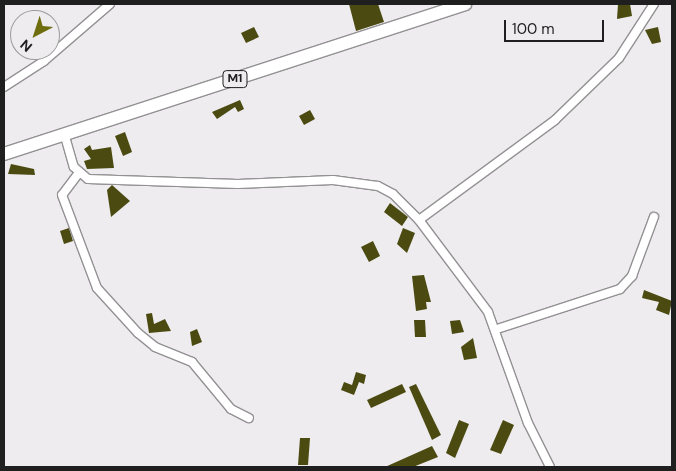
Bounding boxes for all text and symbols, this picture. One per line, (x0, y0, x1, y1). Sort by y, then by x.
north arrow (10, 10, 60, 60)
scale bar (506, 10, 606, 42)
text: 100 m (512, 19, 555, 39)
text: N (16, 36, 36, 56)
road number: M1 (222, 70, 248, 88)

